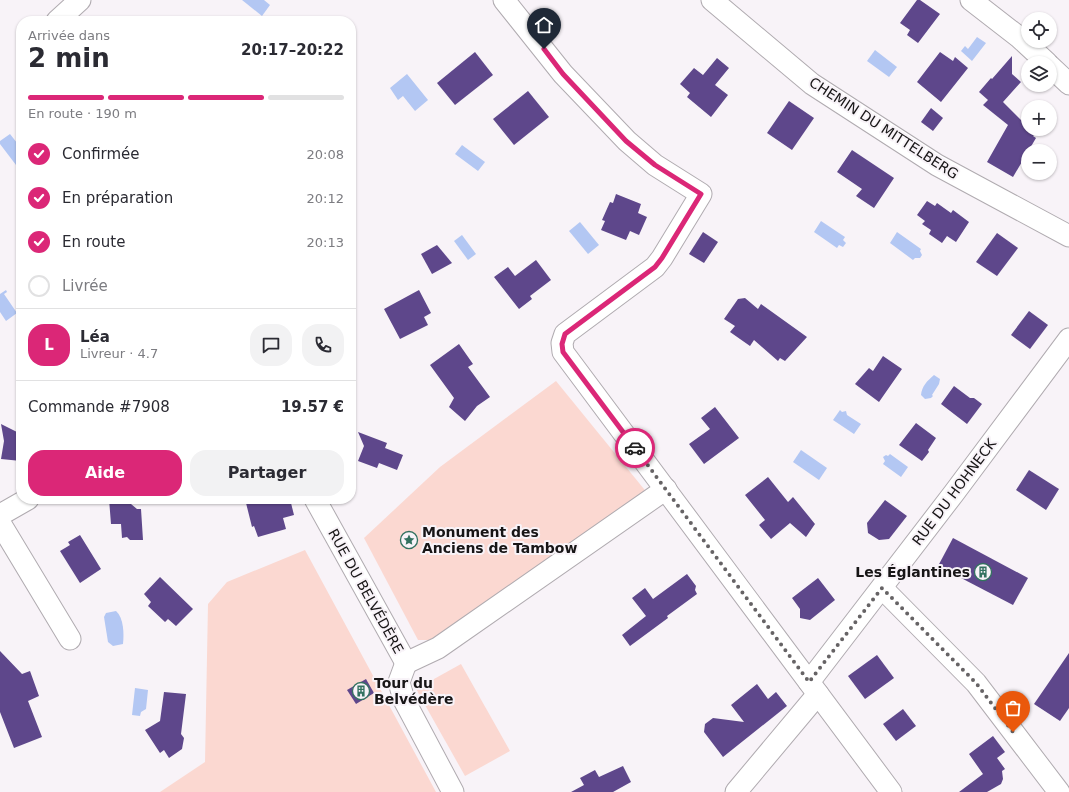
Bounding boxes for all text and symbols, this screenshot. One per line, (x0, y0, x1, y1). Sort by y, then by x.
pin (527, 8, 561, 49)
map controls (1021, 12, 1057, 180)
button: locate (1021, 12, 1057, 48)
icon: home (533, 14, 555, 36)
text: Arrivée dans (28, 28, 110, 43)
text: 20:17–20:22 (241, 41, 344, 59)
text: 2 min (28, 43, 110, 73)
button: layers (1021, 56, 1057, 92)
street label: CHEMIN DU MITTELBERG (806, 74, 962, 182)
button: + (1021, 100, 1057, 136)
text: En route · 190 m (28, 106, 137, 121)
icon: check (28, 143, 50, 165)
button: − (1021, 144, 1057, 180)
text: Confirmée (62, 145, 140, 163)
text: 20:08 (307, 147, 344, 162)
icon: check (28, 187, 50, 209)
text: En préparation (62, 189, 173, 207)
text: 20:12 (307, 191, 344, 206)
icon: check (28, 231, 50, 253)
text: En route (62, 233, 125, 251)
text: 20:13 (307, 235, 344, 250)
text: Livrée (62, 277, 108, 295)
button: chat (250, 324, 292, 366)
button: phone (302, 324, 344, 366)
text: Léa (80, 328, 110, 346)
text: L (44, 336, 54, 354)
text: Livreur · 4.7 (80, 346, 158, 361)
text: Commande #7908 (28, 398, 170, 416)
text: 19.57 € (281, 398, 344, 416)
courier (615, 428, 655, 468)
street label: RUE DU HOHNECK (909, 435, 1000, 548)
icon: car (624, 437, 646, 459)
button: Aide (28, 450, 182, 496)
button: Partager (190, 450, 344, 496)
place label: Monument des Anciens de Tambow (422, 524, 577, 556)
street label: RUE DU BELVÉDÈRE (325, 526, 407, 656)
place icon: Monument des Anciens de Tambow (399, 530, 419, 550)
building icon: Les Églantines (973, 562, 993, 582)
place label: Les Églantines (855, 564, 970, 580)
place label: Tour du Belvédère (374, 675, 454, 707)
building icon: Tour du Belvédère (351, 681, 371, 701)
pin (996, 691, 1030, 732)
icon: bag (1002, 697, 1024, 719)

